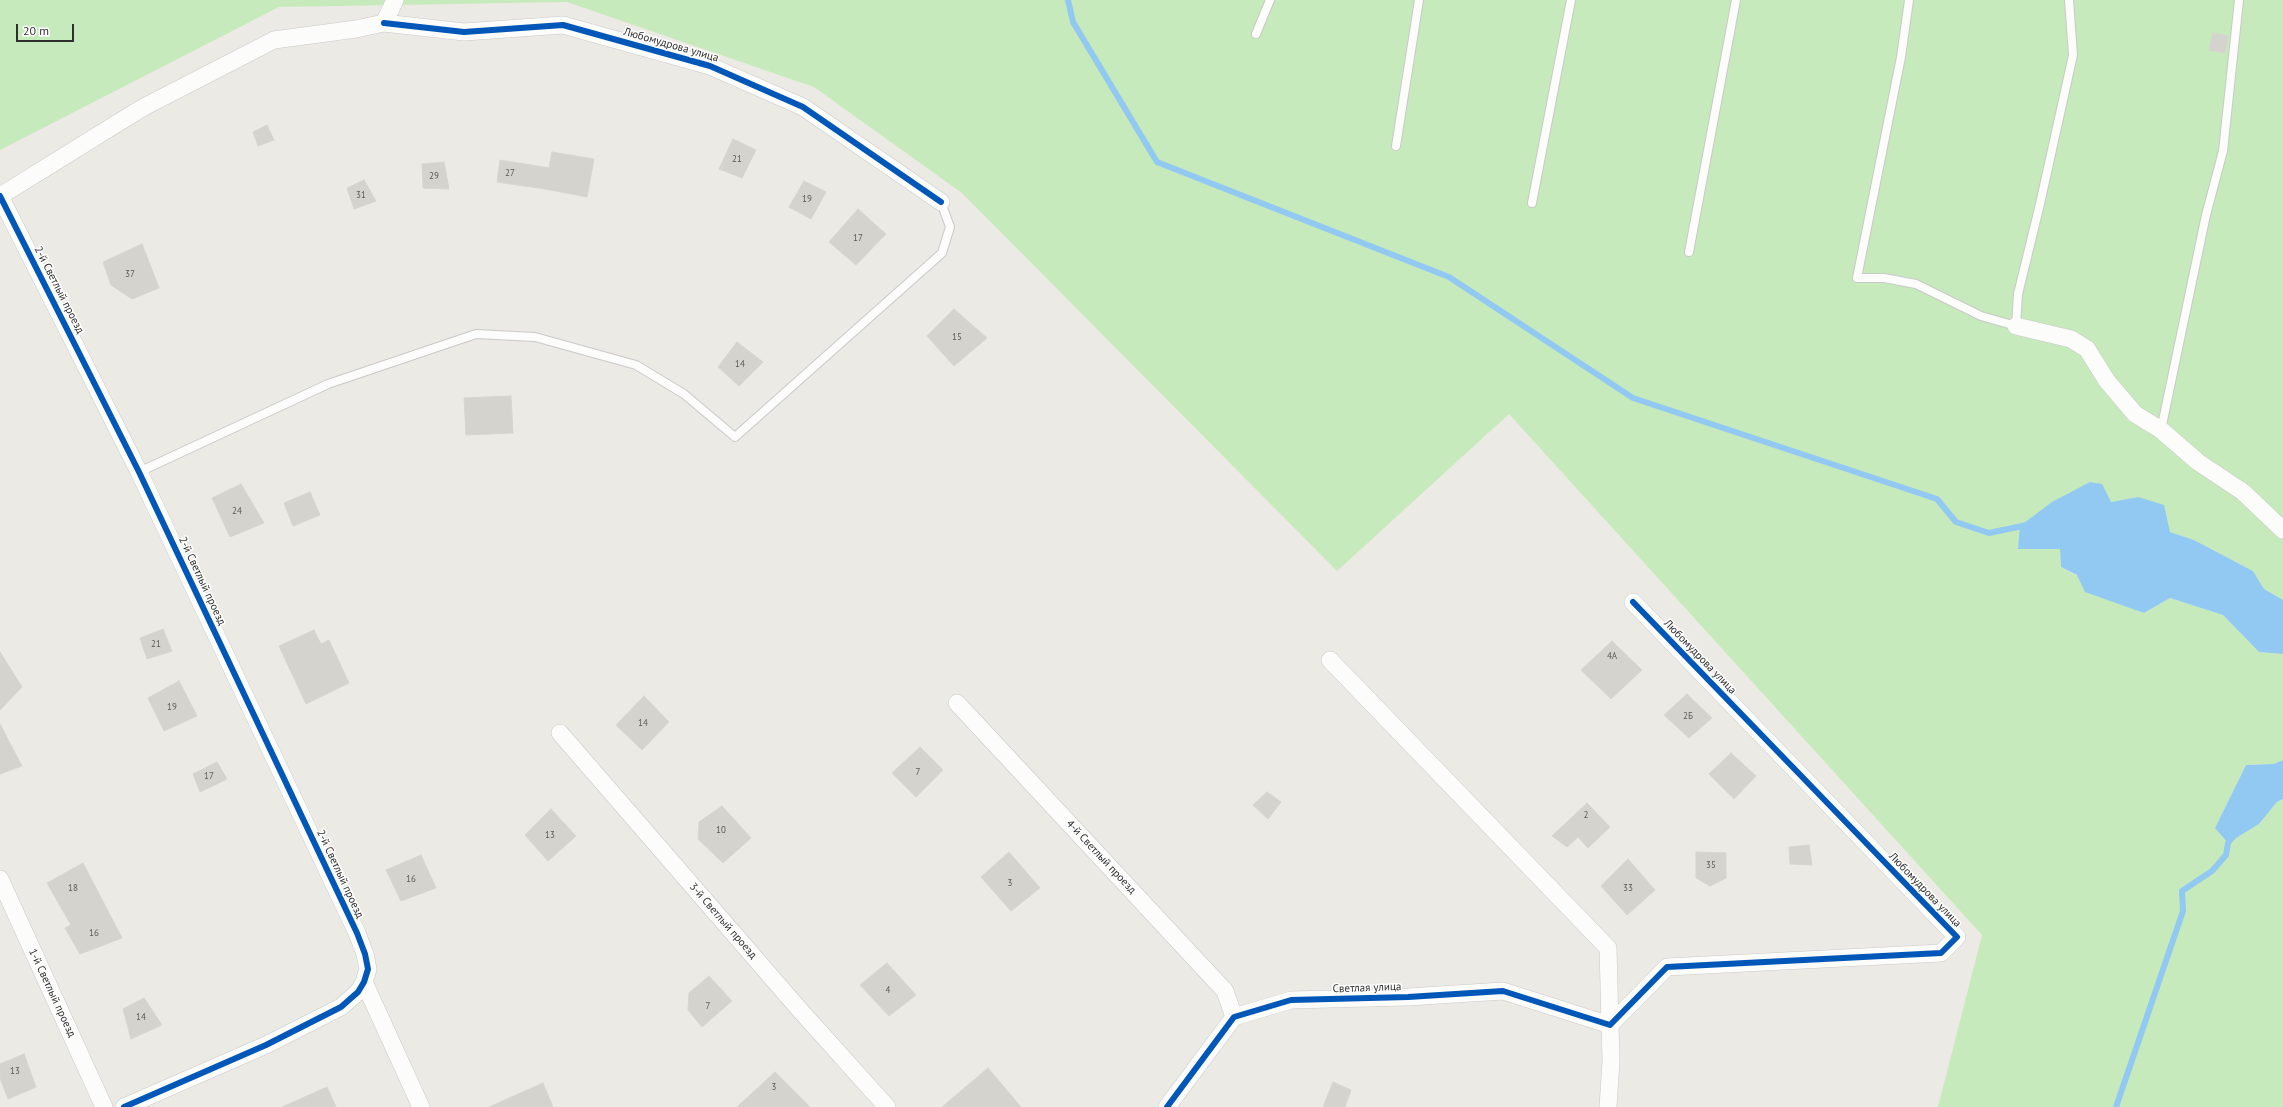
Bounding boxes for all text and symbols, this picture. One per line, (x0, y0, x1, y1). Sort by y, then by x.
scale bar (18, 16, 76, 42)
text: 20 m (23, 23, 49, 38)
street label: Любомудрова улица (622, 25, 720, 65)
house number: 21 (732, 154, 742, 164)
house number: 27 (505, 168, 515, 178)
house number: 29 (429, 171, 439, 181)
house number: 31 (356, 190, 366, 200)
house number: 19 (802, 194, 812, 204)
house number: 17 (853, 233, 863, 243)
street label: 2-й Светлый проезд (31, 244, 87, 336)
house number: 37 (125, 269, 135, 279)
house number: 15 (952, 332, 962, 342)
house number: 14 (735, 359, 745, 369)
house number: 24 (232, 506, 242, 516)
street label: 2-й Светлый проезд (176, 535, 228, 627)
street label: Любомудрова улица (1661, 617, 1739, 697)
house number: 21 (151, 639, 161, 649)
house number: 4А (1607, 651, 1617, 661)
house number: 19 (167, 702, 177, 712)
house number: 2Б (1683, 711, 1693, 721)
house number: 14 (638, 718, 648, 728)
house number: 7 (916, 767, 920, 777)
house number: 17 (204, 771, 214, 781)
house number: 2 (1584, 810, 1588, 820)
street label: 4-й Светлый проезд (1063, 817, 1139, 897)
house number: 10 (716, 825, 726, 835)
street label: 2-й Светлый проезд (314, 828, 366, 920)
house number: 13 (545, 830, 555, 840)
street label: Любомудрова улица (1886, 850, 1964, 930)
house number: 35 (1706, 860, 1716, 870)
house number: 16 (406, 874, 416, 884)
house number: 3 (1008, 878, 1012, 888)
street label: 3-й Светлый проезд (686, 880, 760, 962)
house number: 18 (68, 883, 78, 893)
house number: 33 (1623, 883, 1633, 893)
house number: 16 (89, 928, 99, 938)
street label: 1-й Светлый проезд (26, 947, 78, 1039)
street label: Светлая улица (1332, 980, 1402, 996)
house number: 4 (886, 985, 890, 995)
house number: 7 (706, 1001, 710, 1011)
house number: 14 (136, 1012, 146, 1022)
house number: 13 (10, 1066, 20, 1076)
house number: 3 (772, 1082, 776, 1092)

